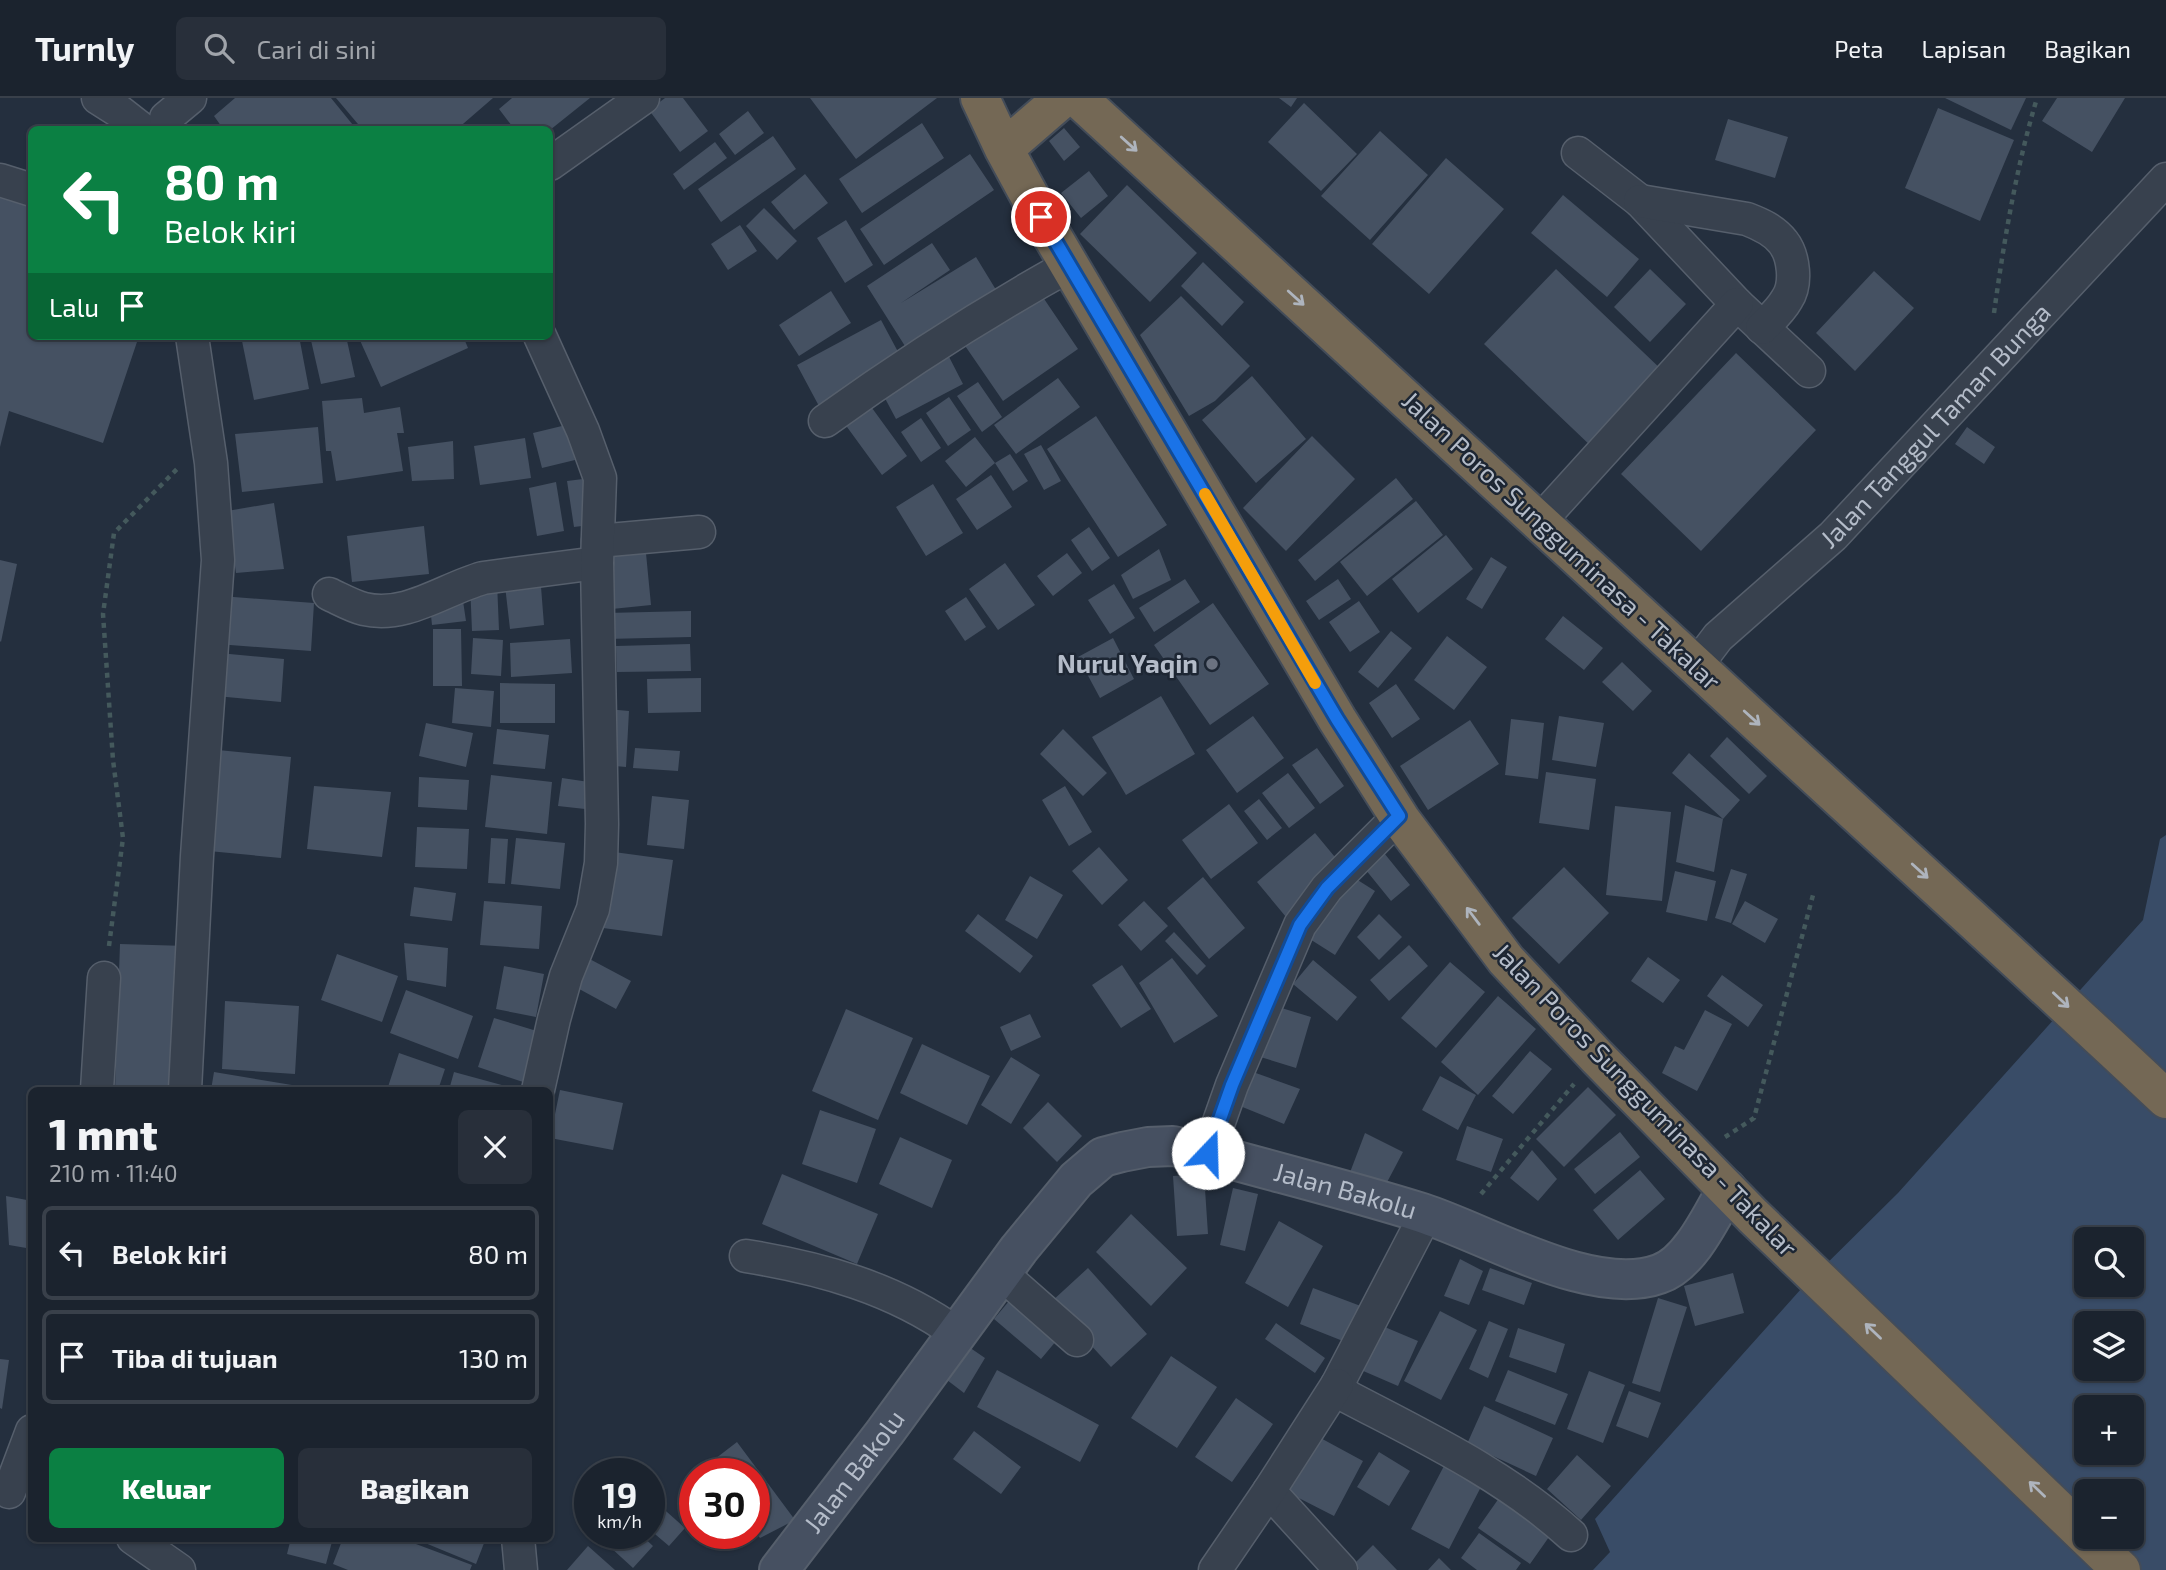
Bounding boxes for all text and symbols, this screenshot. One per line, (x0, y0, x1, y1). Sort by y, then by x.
search box (176, 17, 666, 80)
text: Turnly (35, 28, 134, 68)
icon: search (200, 29, 238, 67)
text: Cari di sini (256, 33, 377, 64)
text: Peta (1834, 34, 1884, 63)
text: Lapisan (1922, 34, 2006, 63)
text: Bagikan (2044, 34, 2131, 63)
one-way arrow (1120, 136, 1138, 152)
text: 80 m (164, 151, 279, 210)
icon: left (49, 154, 140, 245)
pin (1011, 187, 1071, 247)
icon: arrive (1022, 198, 1060, 236)
text: Belok kiri (164, 211, 297, 249)
icon: arrive (113, 287, 151, 325)
one-way arrow (1287, 289, 1305, 305)
text: Lalu (49, 291, 99, 322)
street label: Jalan Tanggul Taman Bunga (1813, 296, 2056, 554)
street label: Jalan Poros Sungguminasa - Takalar (1396, 384, 1728, 696)
place label: Nurul Yaqin (1057, 647, 1198, 678)
marker: Nurul Yaqin (1204, 656, 1220, 672)
one-way arrow (1743, 709, 1760, 726)
one-way arrow (1911, 863, 1929, 879)
one-way arrow (1465, 907, 1480, 926)
street label: Jalan Poros Sungguminasa - Takalar (1488, 936, 1804, 1262)
one-way arrow (2052, 991, 2069, 1008)
text: 1 mnt (49, 1108, 158, 1158)
button: close (458, 1110, 532, 1184)
position arrow (1171, 1116, 1245, 1190)
street label: Jalan Bakolu (1271, 1155, 1421, 1224)
text: 210 m · 11:40 (49, 1159, 178, 1187)
map controls (2074, 1227, 2144, 1549)
button: search (2074, 1227, 2144, 1297)
icon: left (53, 1234, 91, 1272)
text: Belok kiri (112, 1238, 227, 1269)
text: 80 m (468, 1238, 528, 1269)
button: layers (2074, 1311, 2144, 1381)
one-way arrow (1865, 1323, 1882, 1340)
icon: arrive (53, 1338, 91, 1376)
text: Tiba di tujuan (112, 1342, 278, 1373)
text: 130 m (459, 1342, 528, 1373)
button: + (2074, 1395, 2144, 1465)
street label: Jalan Bakolu (796, 1403, 910, 1538)
button: Keluar (49, 1448, 284, 1528)
button: Bagikan (298, 1448, 532, 1528)
speed limit sign: 30 (679, 1458, 770, 1549)
text: 19 (602, 1473, 637, 1515)
button: − (2074, 1479, 2144, 1549)
one-way arrow (2029, 1481, 2046, 1498)
text: km/h (597, 1510, 642, 1532)

